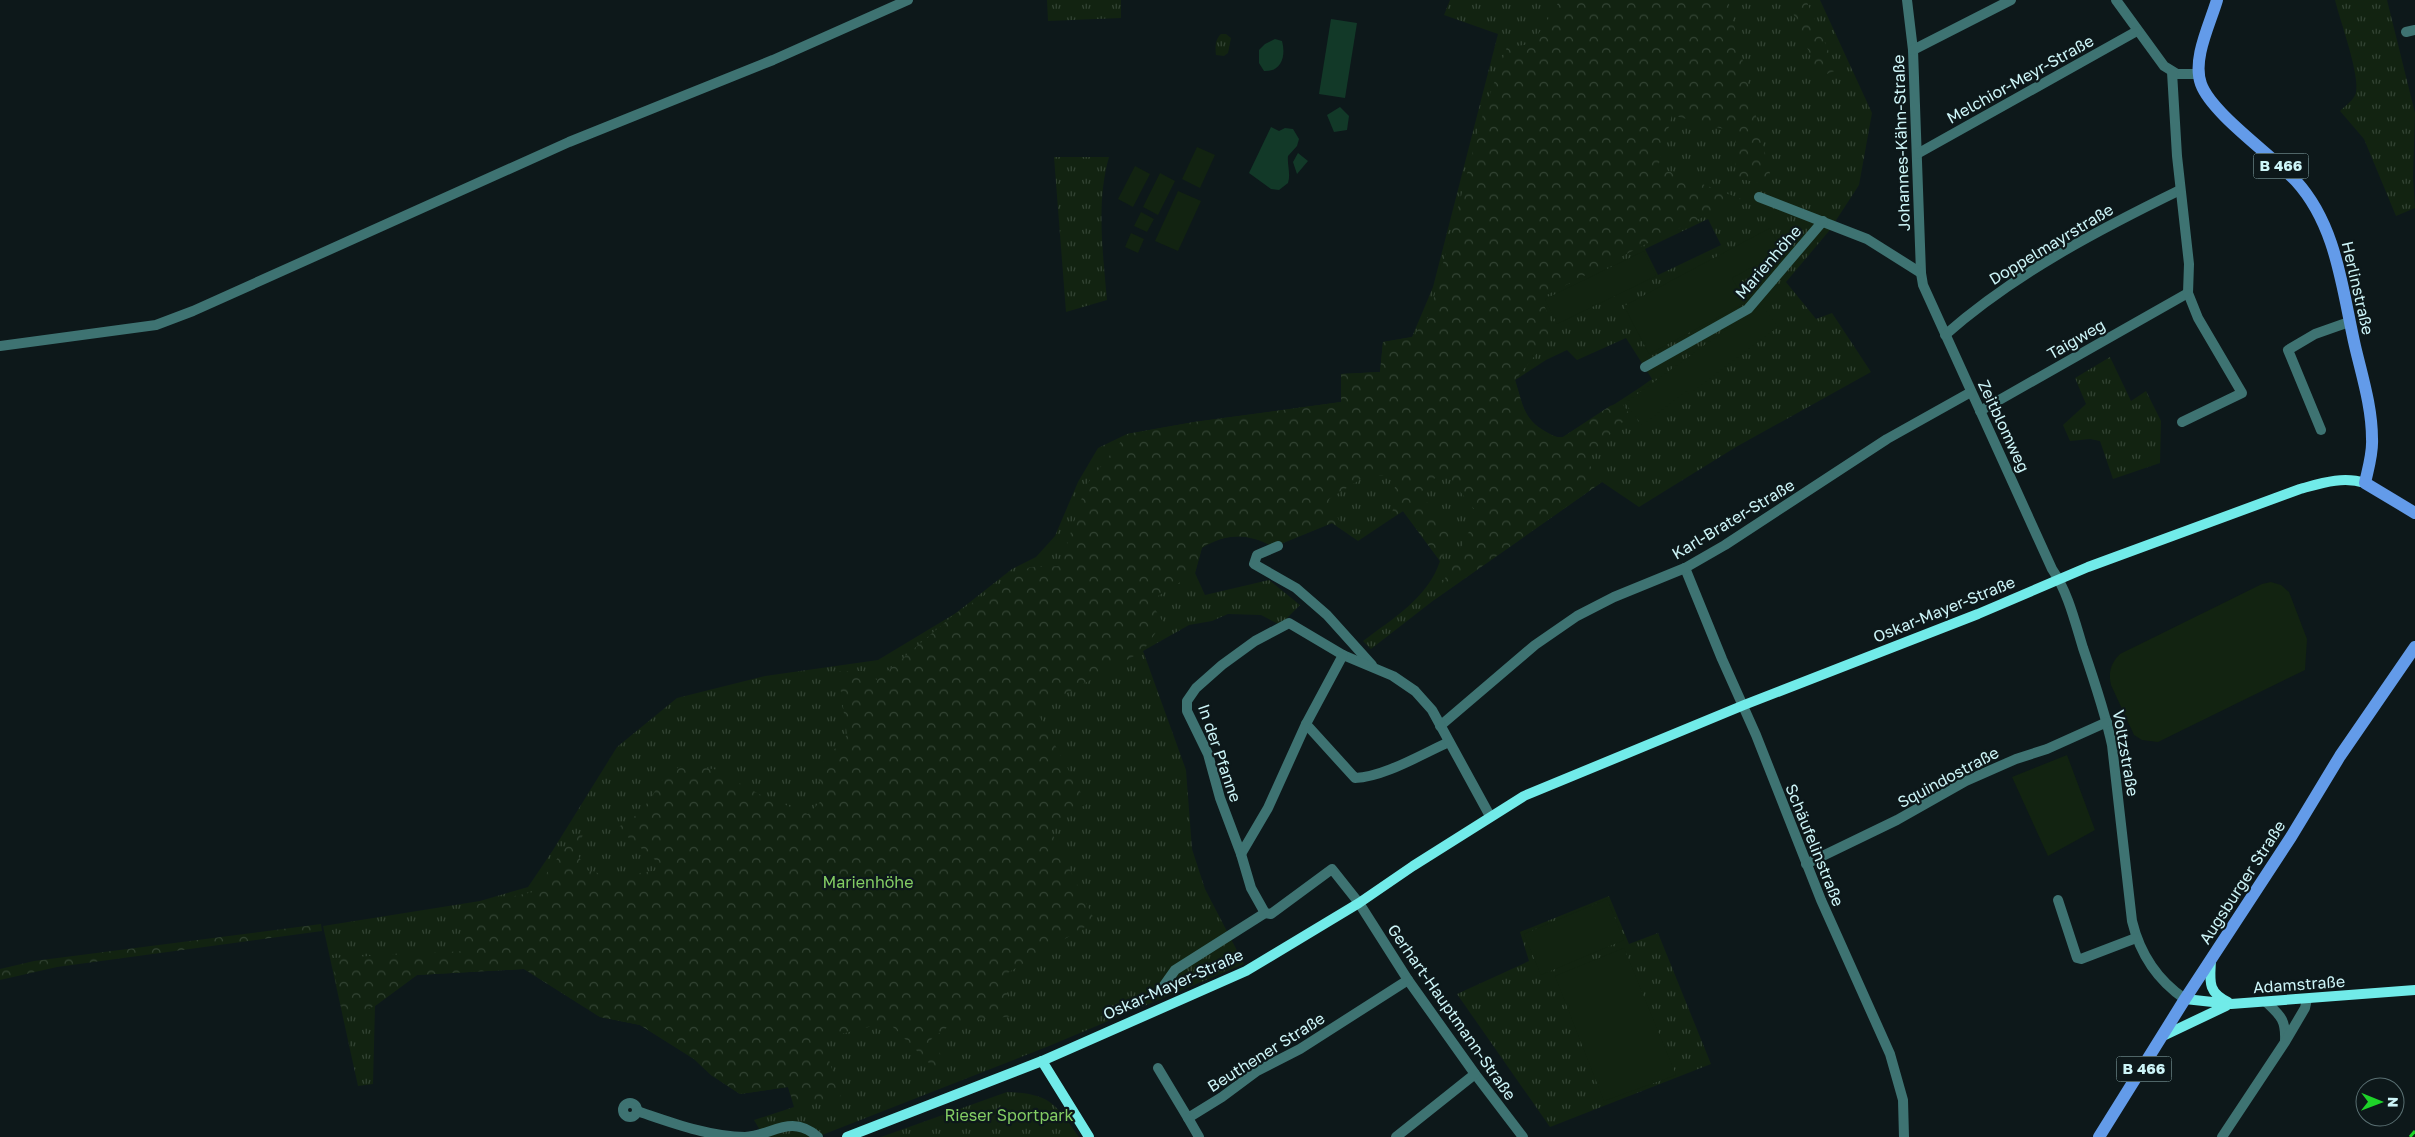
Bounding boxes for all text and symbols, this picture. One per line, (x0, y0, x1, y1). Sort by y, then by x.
street label: Melchior-Meyr-Straße (1943, 30, 2097, 128)
street label: Johannes-Kähn-Straße (1888, 54, 1914, 232)
road number: B 466 (2254, 154, 2308, 178)
street label: Doppelmayrstraße (1985, 199, 2117, 289)
street label: Marienhöhe (1731, 221, 1805, 303)
street label: Herlinstraße (2338, 239, 2378, 337)
street label: Taigweg (2043, 314, 2109, 364)
street label: Zeitblomweg (1974, 377, 2034, 475)
street label: Karl-Brater-Straße (1668, 475, 1798, 563)
street label: Oskar-Mayer-Straße (1870, 571, 2018, 647)
street label: In der Pfanne (1194, 701, 1246, 805)
street label: Voltzstraße (2109, 708, 2143, 798)
street label: Squindostraße (1894, 742, 2002, 812)
street label: Schäufelinstraße (1781, 781, 1849, 909)
street label: Augsburger Straße (2195, 816, 2289, 948)
park label: Marienhöhe (822, 872, 914, 892)
street label: Gerhart-Hauptmann-Straße (1383, 920, 1521, 1104)
street label: Oskar-Mayer-Straße (1100, 944, 1246, 1024)
street label: Adamstraße (2252, 971, 2346, 997)
street label: Beuthener Straße (1204, 1008, 1328, 1096)
road number: B 466 (2116, 1056, 2172, 1082)
north arrow (2355, 1077, 2405, 1127)
text: N (2385, 1097, 2402, 1108)
park label: Rieser Sportpark (944, 1105, 1074, 1125)

